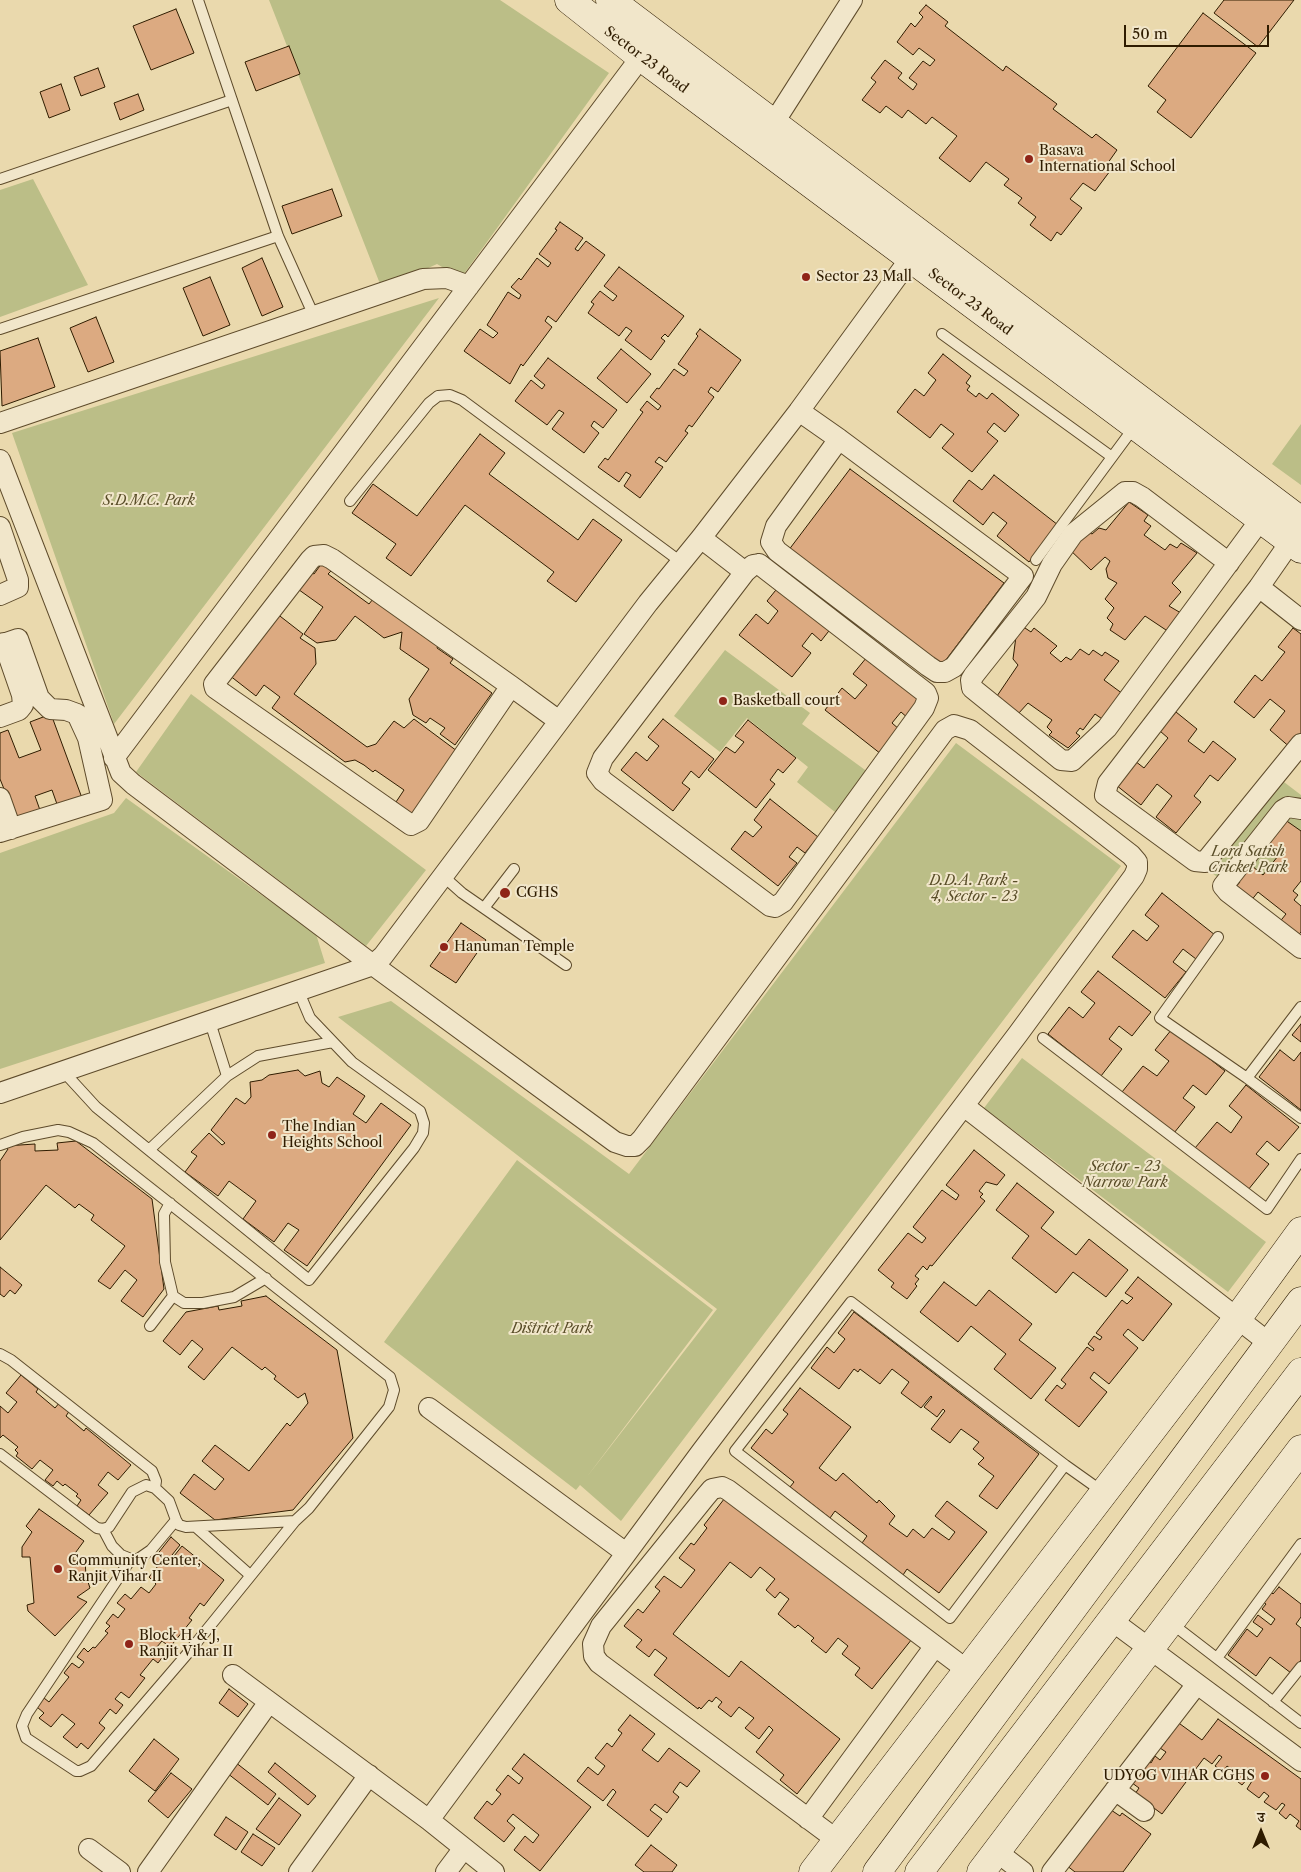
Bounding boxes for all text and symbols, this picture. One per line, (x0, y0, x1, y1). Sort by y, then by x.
scale bar (1126, 15, 1271, 47)
street label: Sector 23 Road (601, 23, 691, 97)
text: 50 m (1132, 24, 1168, 43)
place label: Basava International School (1039, 143, 1176, 176)
marker: Basava International School (1023, 153, 1035, 165)
street label: Sector 23 Road (925, 265, 1015, 339)
place label: Sector 23 Mall (816, 269, 912, 285)
marker: Sector 23 Mall (800, 271, 812, 283)
park label: S.D.M.C. Park (103, 493, 195, 509)
place label: Basketball court (733, 693, 840, 709)
marker: Basketball court (717, 695, 729, 707)
park label: Lord Satish Cricket Park (1208, 844, 1288, 876)
park label: D.D.A. Park - 4, Sector - 23 (929, 873, 1019, 906)
place label: CGHS (516, 885, 558, 901)
marker: CGHS (498, 886, 512, 900)
place label: Hanuman Temple (454, 939, 574, 955)
marker: Hanuman Temple (438, 941, 450, 953)
place label: The Indian Heights School (282, 1119, 383, 1152)
marker: The Indian Heights School (266, 1129, 278, 1141)
park label: Sector - 23 Narrow Park (1082, 1159, 1168, 1192)
park label: District Park (511, 1321, 593, 1337)
place label: Community Center, Ranjit Vihar II (68, 1553, 201, 1585)
marker: Community Center, Ranjit Vihar II (52, 1563, 64, 1575)
place label: Block H & J, Ranjit Vihar II (139, 1628, 233, 1660)
marker: Block H & J, Ranjit Vihar II (123, 1638, 135, 1650)
place label: UDYOG VIHAR CGHS (1103, 1768, 1255, 1784)
marker: UDYOG VIHAR CGHS (1259, 1770, 1271, 1782)
north arrow (1236, 1807, 1286, 1857)
text: उ (1257, 1808, 1265, 1826)

